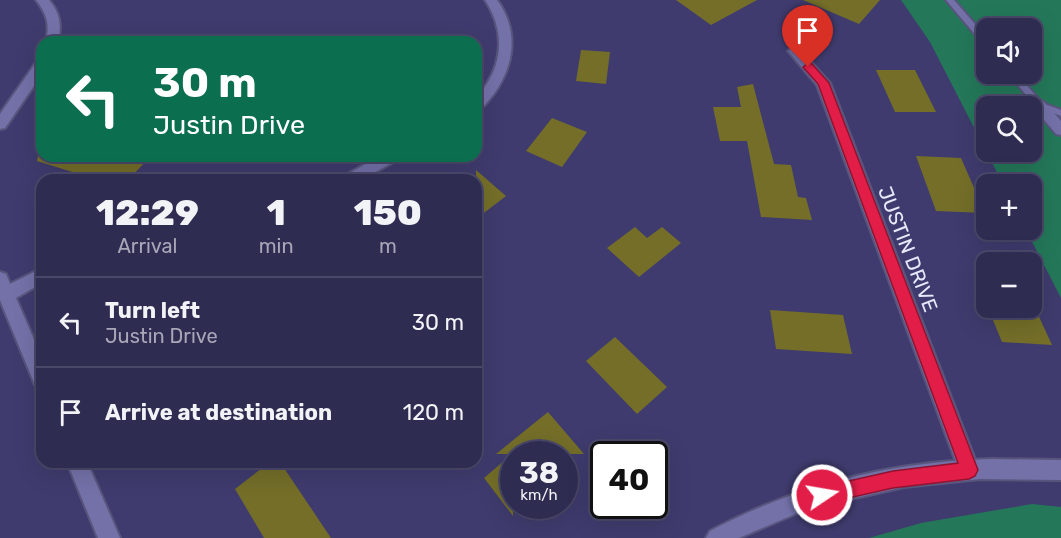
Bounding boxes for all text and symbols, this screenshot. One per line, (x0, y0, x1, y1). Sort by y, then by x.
pin (782, 5, 833, 67)
icon: arrive (791, 14, 824, 47)
map controls (976, 18, 1042, 318)
button: sound (976, 18, 1042, 84)
text: 30 m (153, 58, 257, 108)
icon: left (54, 60, 132, 138)
button: search (976, 96, 1042, 162)
text: Justin Drive (153, 109, 305, 141)
button: + (976, 174, 1042, 240)
street label: JUSTIN DRIVE (873, 183, 943, 315)
text: 12:29 (96, 191, 199, 234)
text: 1 (267, 191, 286, 234)
text: 150 (354, 191, 422, 234)
text: Arrival (117, 234, 177, 258)
text: min (259, 234, 294, 258)
text: m (379, 234, 397, 258)
button: − (976, 252, 1042, 318)
text: Turn left (105, 297, 200, 324)
icon: left (54, 306, 87, 339)
text: 30 m (412, 309, 464, 336)
text: Justin Drive (105, 324, 218, 348)
icon: arrive (54, 396, 87, 429)
text: Arrive at destination (105, 399, 332, 426)
text: 120 m (403, 399, 464, 426)
speed limit sign: 40 (590, 441, 668, 519)
text: 38 (519, 455, 559, 491)
position arrow (790, 463, 854, 527)
text: km/h (520, 486, 558, 504)

